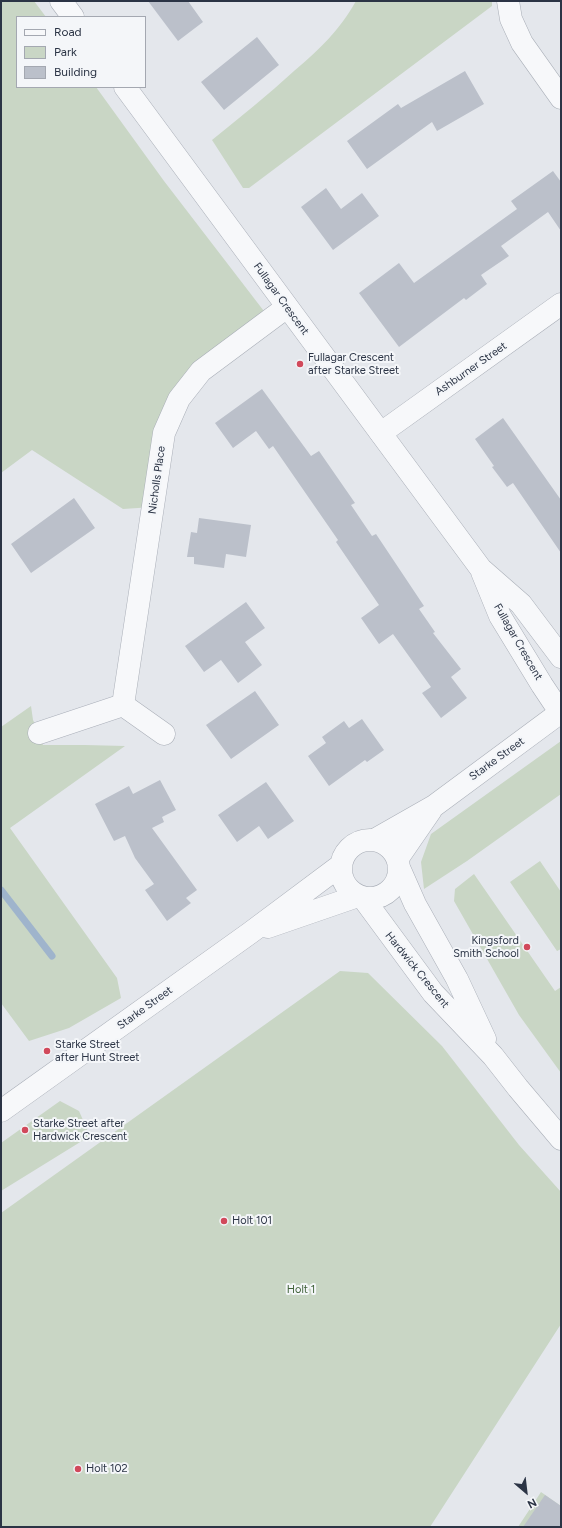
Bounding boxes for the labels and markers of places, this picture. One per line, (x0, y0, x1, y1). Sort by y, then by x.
place label: Fullagar Crescent after Starke Street (308, 351, 399, 377)
marker: Fullagar Crescent after Starke Street (295, 359, 305, 369)
place label: Kingsford Smith School (453, 934, 519, 960)
marker: Kingsford Smith School (522, 942, 532, 952)
place label: Starke Street after Hunt Street (55, 1038, 139, 1064)
marker: Starke Street after Hunt Street (42, 1046, 52, 1056)
place label: Starke Street after Hardwick Crescent (33, 1117, 127, 1143)
marker: Starke Street after Hardwick Crescent (20, 1125, 30, 1135)
place label: Holt 101 (232, 1214, 272, 1228)
marker: Holt 101 (219, 1216, 229, 1226)
place label: Holt 102 (86, 1462, 128, 1476)
marker: Holt 102 (73, 1464, 83, 1474)

